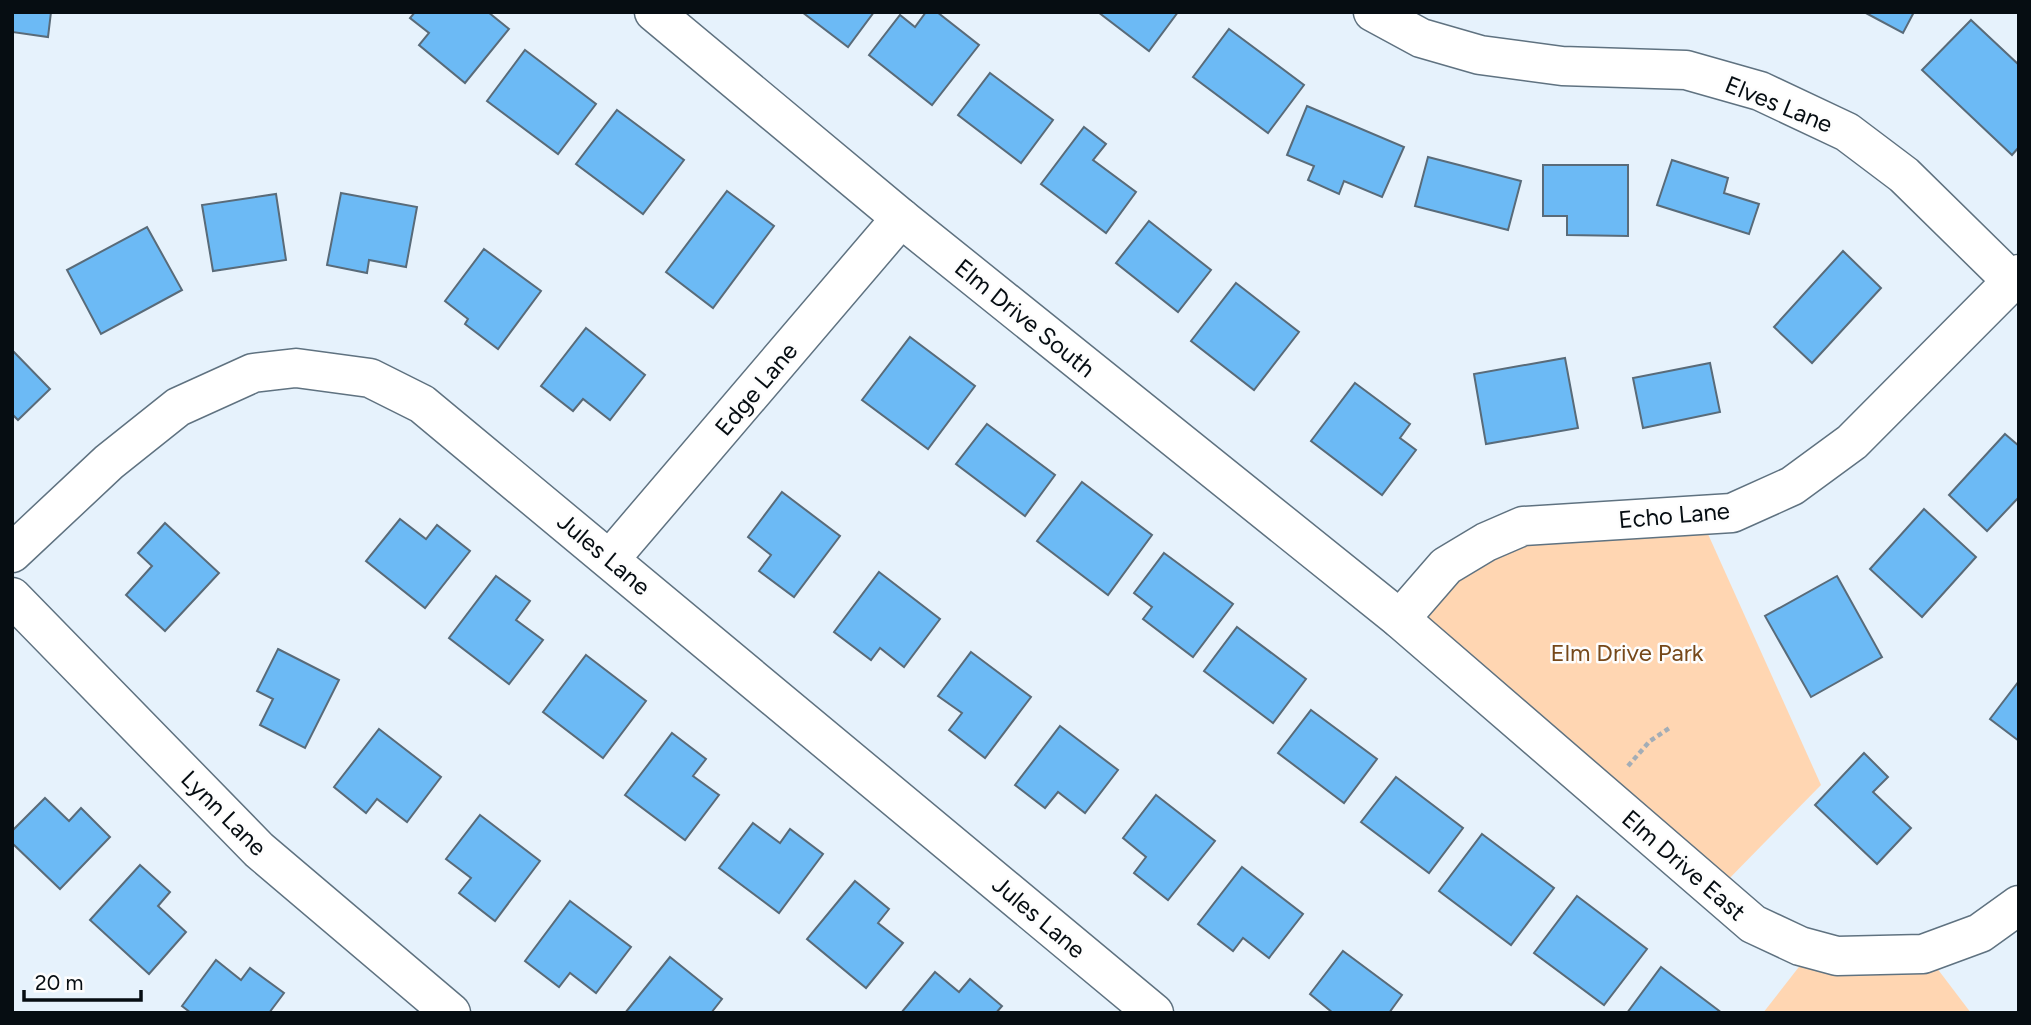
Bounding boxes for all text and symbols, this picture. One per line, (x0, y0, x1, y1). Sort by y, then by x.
street label: Elves Lane (1721, 69, 1837, 139)
street label: Elm Drive South (949, 253, 1101, 383)
street label: Edge Lane (709, 337, 803, 441)
street label: Echo Lane (1617, 496, 1731, 534)
street label: Jules Lane (552, 507, 656, 601)
park label: Elm Drive Park (1551, 638, 1704, 667)
street label: Lynn Lane (175, 764, 273, 862)
street label: Elm Drive East (1616, 804, 1752, 926)
street label: Jules Lane (987, 870, 1091, 964)
scale bar (24, 958, 142, 1002)
text: 20 m (35, 970, 83, 995)

